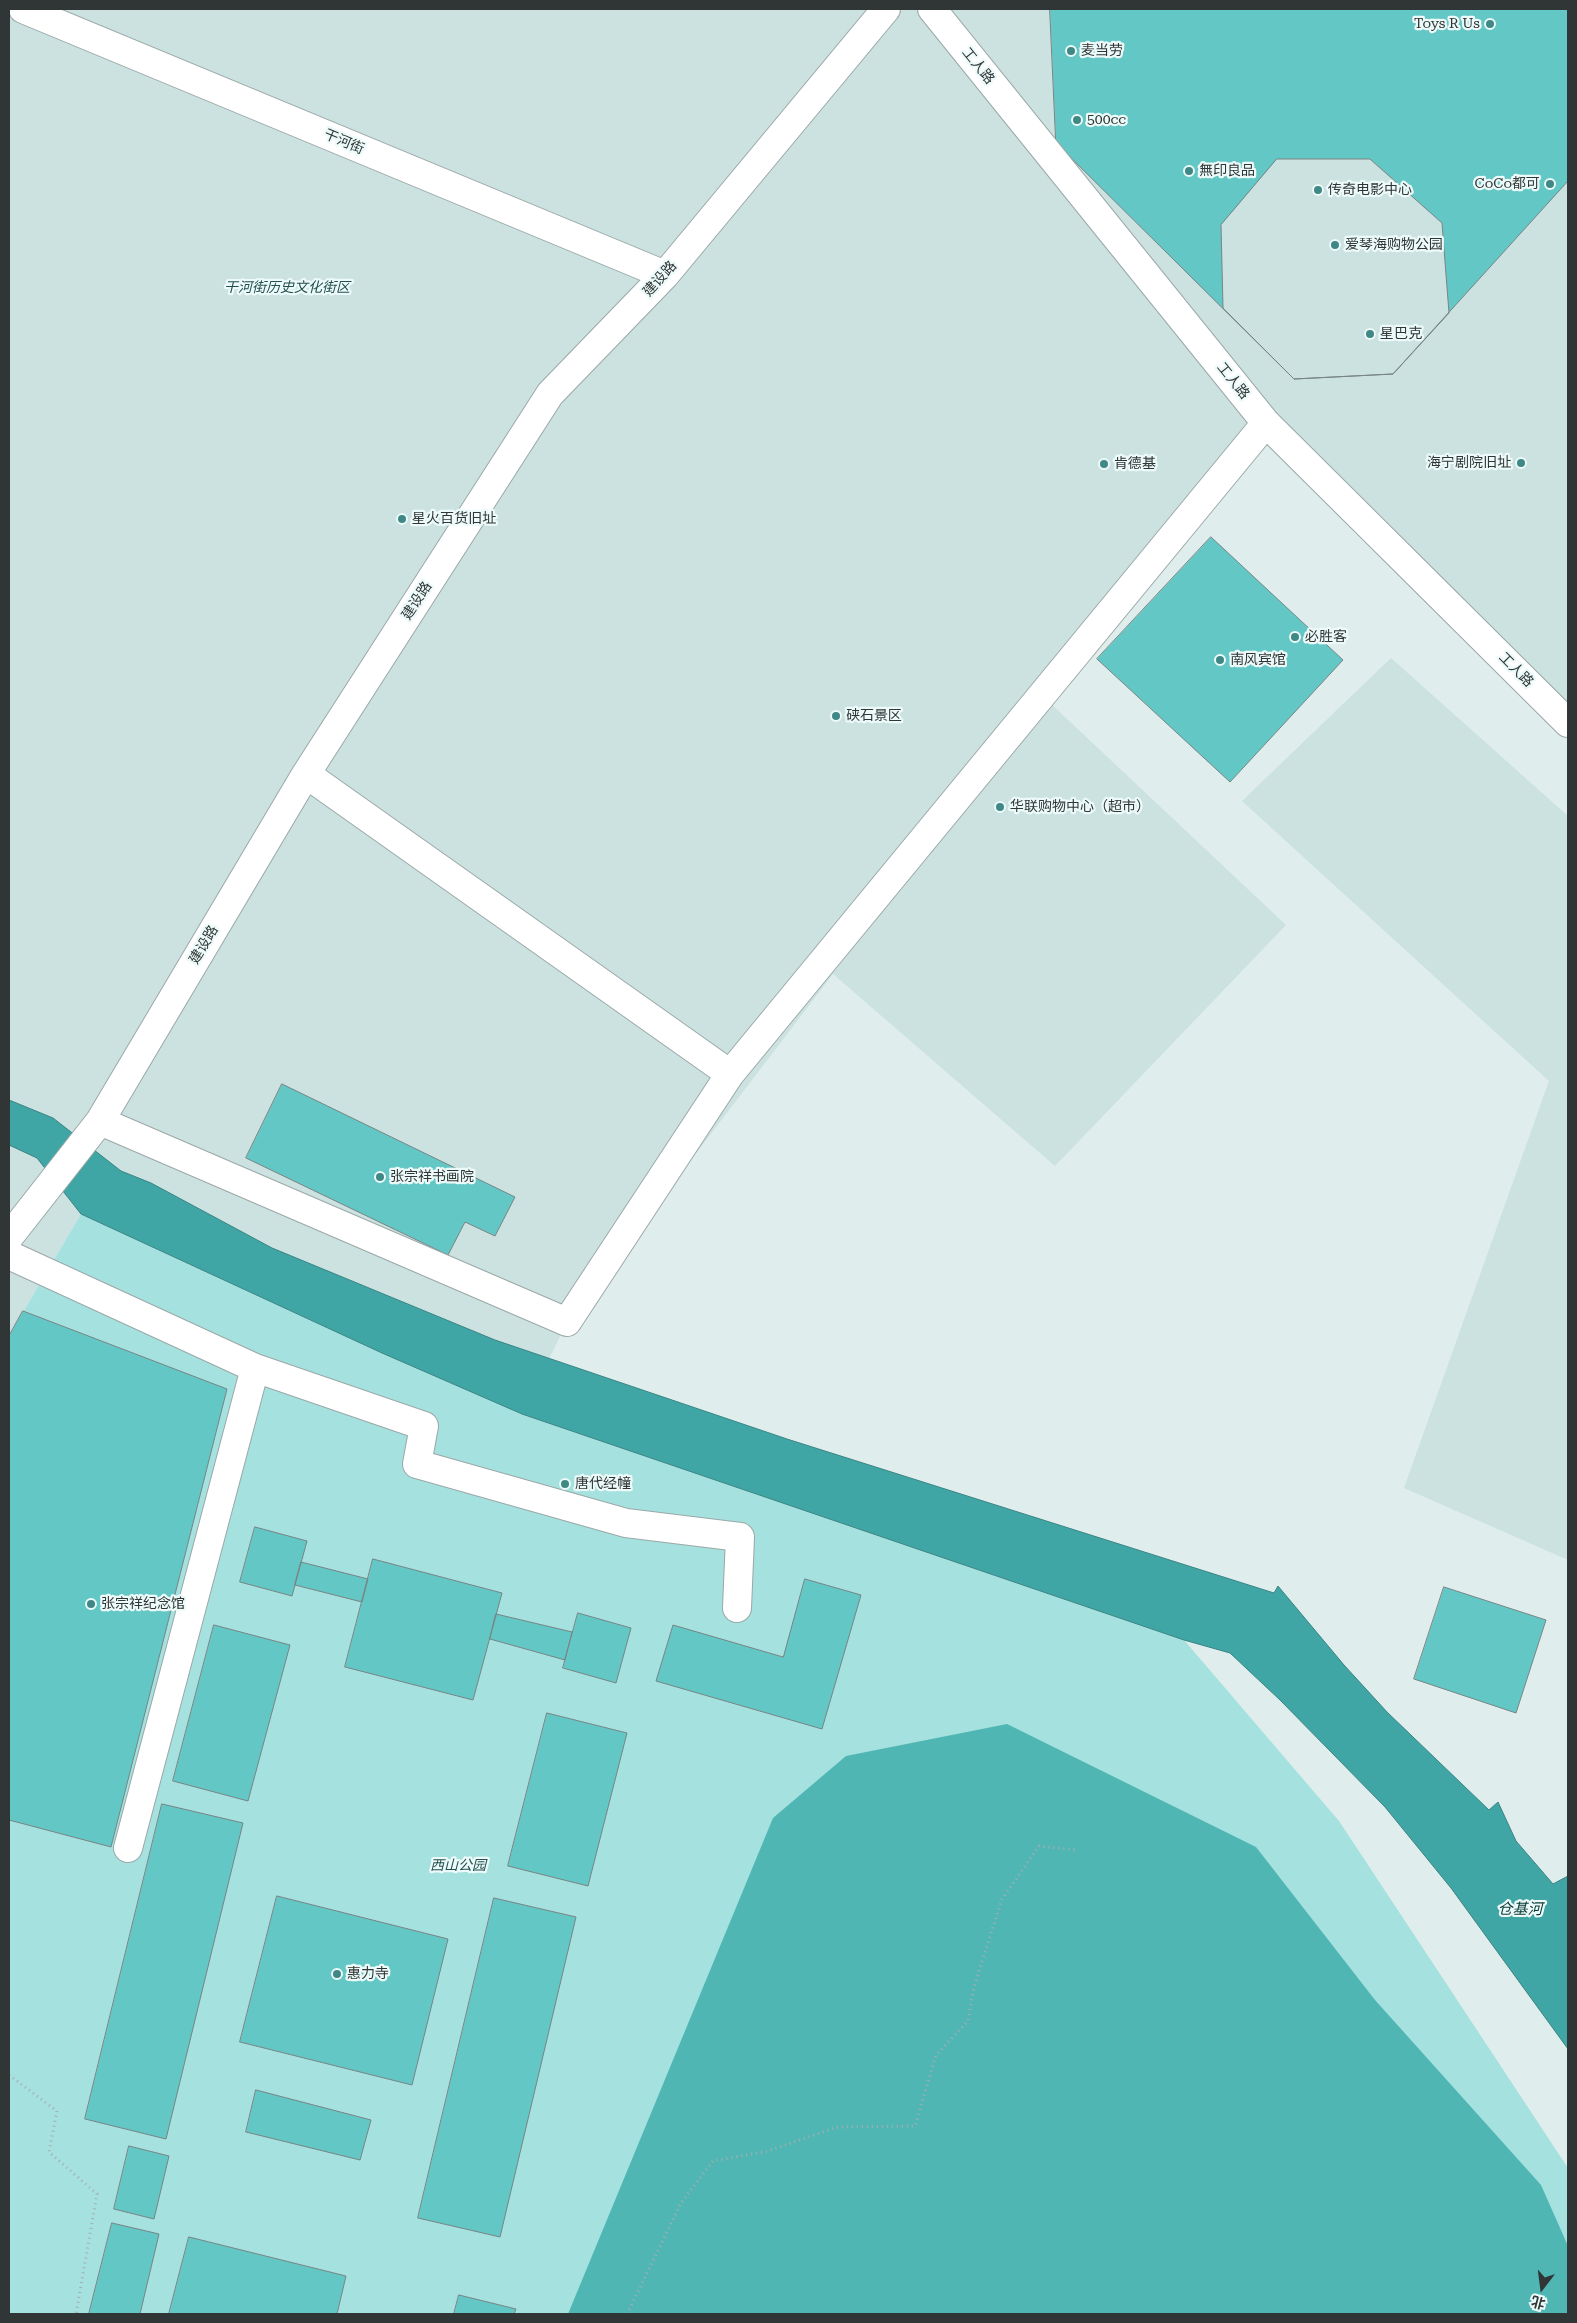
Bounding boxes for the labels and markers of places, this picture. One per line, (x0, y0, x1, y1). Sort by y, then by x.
place label: Toys R Us (1414, 16, 1480, 32)
marker: Toys R Us (1484, 18, 1496, 30)
place label: 麦当劳 (1081, 43, 1123, 59)
marker: 麦当劳 (1065, 45, 1077, 57)
place label: 500cc (1087, 112, 1126, 128)
marker: 500cc (1071, 114, 1083, 126)
place label: 無印良品 (1199, 163, 1255, 179)
marker: 無印良品 (1183, 165, 1195, 177)
place label: CoCo都可 (1475, 176, 1540, 192)
marker: CoCo都可 (1544, 178, 1556, 190)
place label: 传奇电影中心 (1328, 182, 1412, 198)
marker: 传奇电影中心 (1312, 184, 1324, 196)
place label: 爱琴海购物公园 (1345, 237, 1443, 253)
marker: 爱琴海购物公园 (1329, 239, 1341, 251)
place label: 星巴克 (1380, 326, 1422, 342)
marker: 星巴克 (1364, 328, 1376, 340)
place label: 海宁剧院旧址 (1427, 455, 1511, 471)
place label: 肯德基 (1114, 456, 1156, 472)
marker: 海宁剧院旧址 (1515, 457, 1527, 469)
marker: 肯德基 (1098, 458, 1110, 470)
place label: 星火百货旧址 (412, 511, 496, 527)
marker: 星火百货旧址 (396, 513, 408, 525)
place label: 必胜客 (1305, 629, 1347, 645)
marker: 必胜客 (1289, 631, 1301, 643)
place label: 南风宾馆 (1230, 652, 1286, 668)
marker: 南风宾馆 (1214, 654, 1226, 666)
place label: 硖石景区 (846, 708, 902, 724)
marker: 硖石景区 (830, 710, 842, 722)
place label: 华联购物中心（超市） (1010, 799, 1150, 815)
marker: 华联购物中心（超市） (994, 801, 1006, 813)
place label: 张宗祥书画院 (390, 1169, 474, 1185)
marker: 张宗祥书画院 (374, 1171, 386, 1183)
place label: 唐代经幢 (575, 1476, 631, 1492)
marker: 唐代经幢 (559, 1478, 571, 1490)
place label: 张宗祥纪念馆 (101, 1596, 185, 1612)
marker: 张宗祥纪念馆 (85, 1598, 97, 1610)
place label: 惠力寺 (347, 1966, 389, 1982)
marker: 惠力寺 (331, 1968, 343, 1980)

